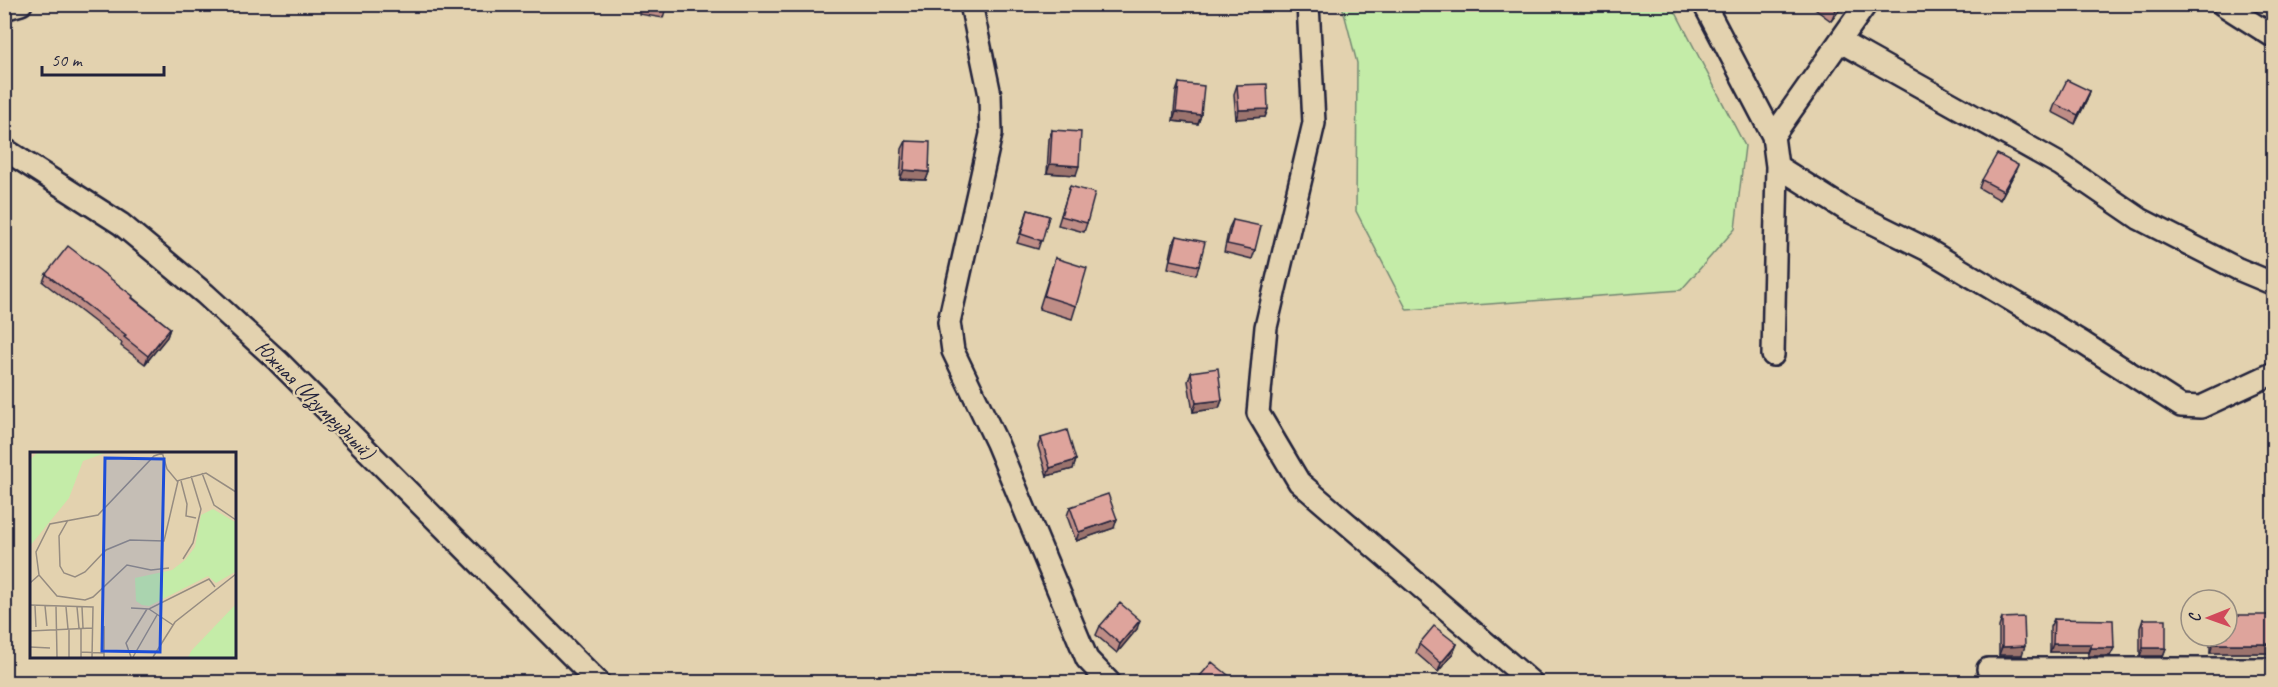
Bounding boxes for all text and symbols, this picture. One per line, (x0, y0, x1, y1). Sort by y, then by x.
scale bar (42, 39, 164, 77)
text: 50 m (51, 49, 84, 71)
street label: Южная (Изумрудный) (249, 335, 381, 467)
inset map (30, 452, 236, 657)
north arrow (2179, 588, 2239, 648)
text: С (2185, 612, 2205, 622)

